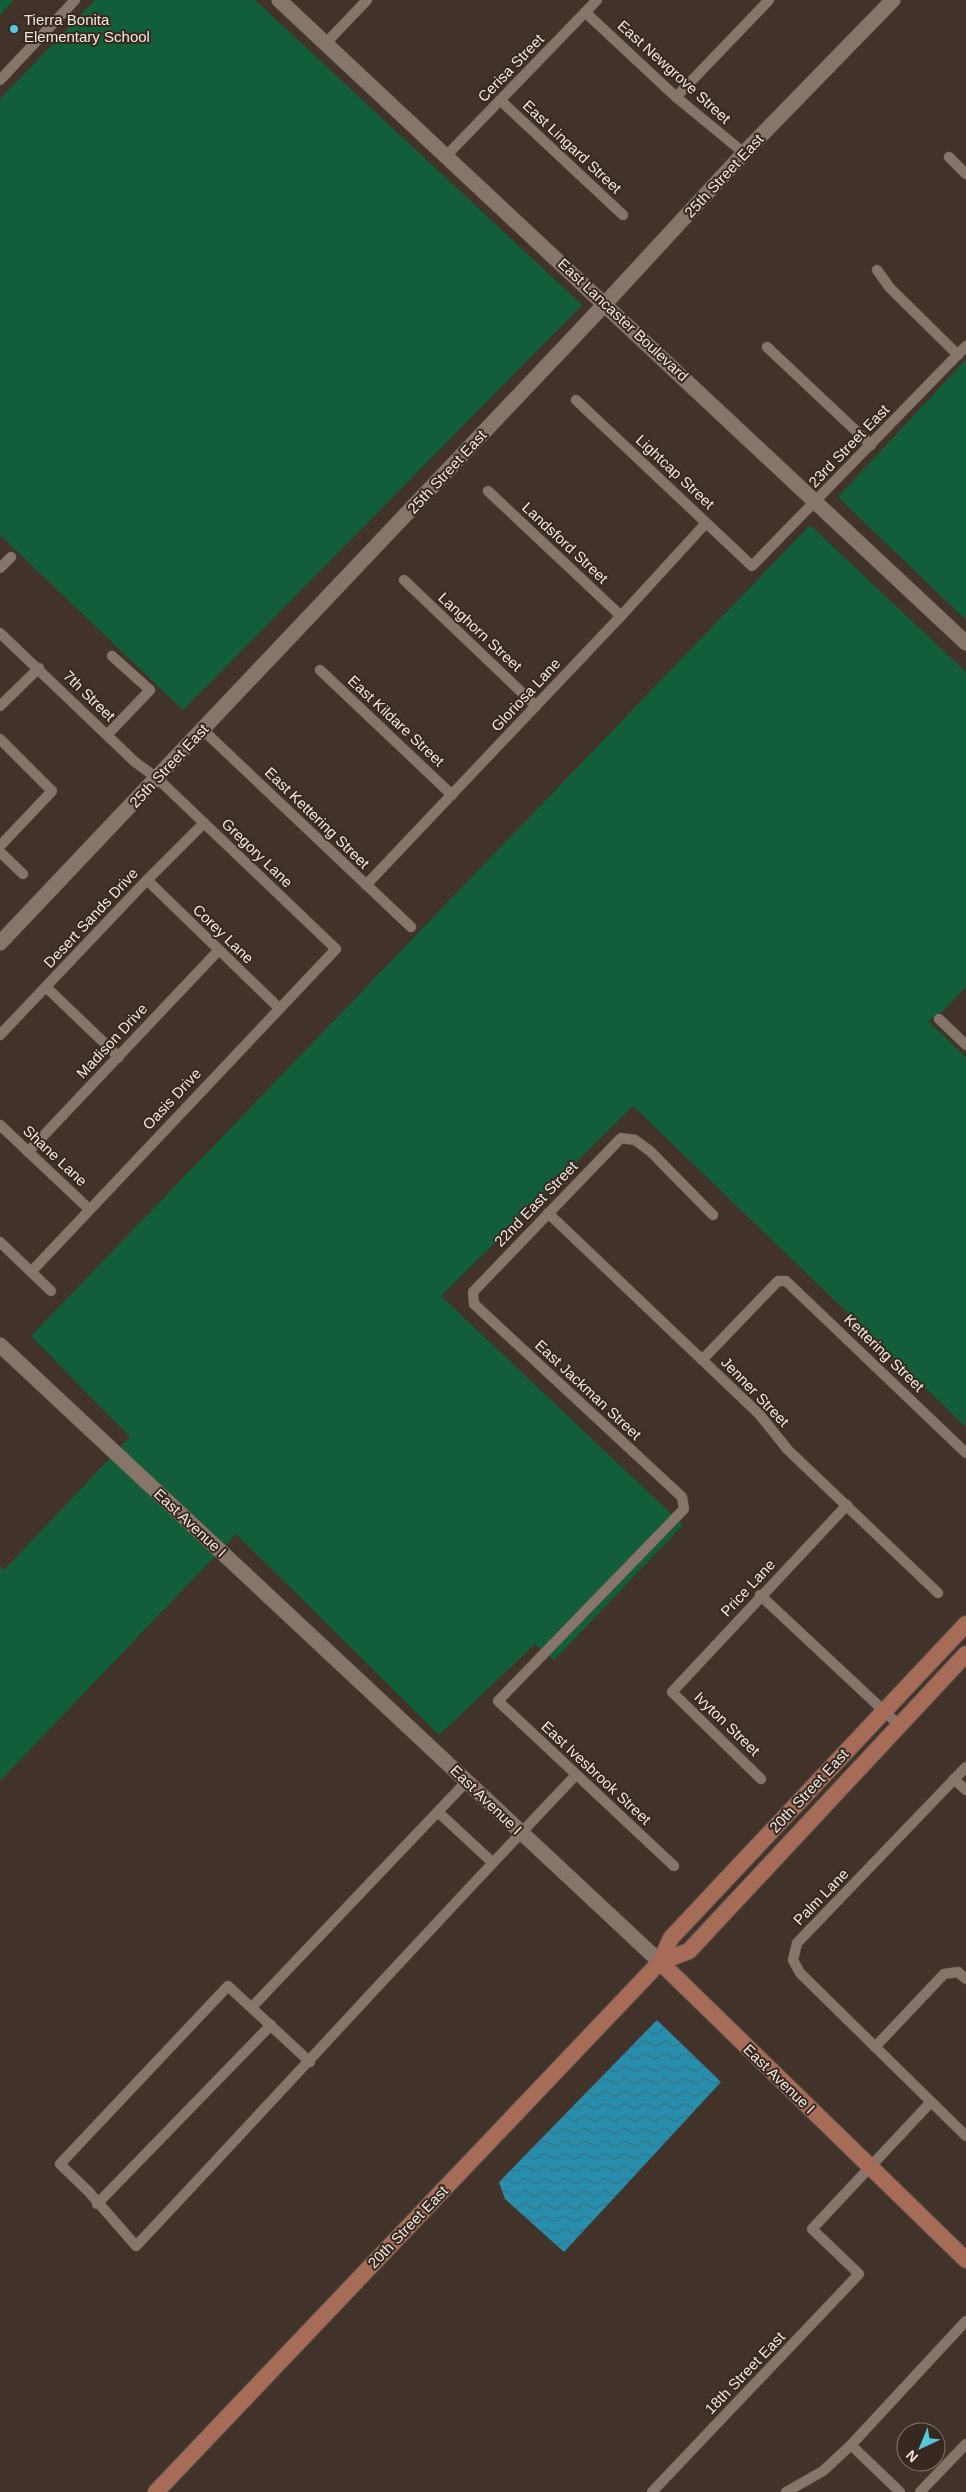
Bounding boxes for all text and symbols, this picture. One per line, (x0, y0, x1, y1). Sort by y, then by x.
place label: Tierra Bonita Elementary School (24, 11, 150, 45)
street label: East Newgrove Street (614, 16, 735, 127)
marker: Tierra Bonita Elementary School (8, 23, 20, 35)
street label: Cerisa Street (474, 30, 548, 105)
street label: East Lingard Street (520, 97, 626, 197)
street label: 25th Street East (681, 130, 767, 221)
street label: East Lancaster Boulevard (555, 255, 692, 384)
street label: 23rd Street East (805, 400, 893, 491)
street label: 25th Street East (404, 426, 490, 517)
street label: Lightcap Street (633, 431, 719, 513)
street label: Landsford Street (519, 499, 612, 587)
street label: Langhorn Street (435, 589, 526, 675)
street label: Gloriosa Lane (488, 655, 564, 735)
street label: 7th Street (60, 667, 119, 725)
street label: East Kildare Street (345, 672, 448, 770)
street label: 25th Street East (126, 720, 212, 811)
street label: East Kettering Street (262, 763, 374, 872)
street label: Gregory Lane (218, 815, 296, 891)
street label: Desert Sands Drive (40, 864, 141, 971)
street label: Corey Lane (190, 901, 257, 967)
street label: Madison Drive (73, 1000, 151, 1082)
street label: Oasis Drive (139, 1065, 204, 1133)
street label: Shane Lane (20, 1122, 91, 1189)
street label: 22nd East Street (491, 1157, 581, 1250)
street label: Kettering Street (841, 1310, 928, 1396)
street label: East Jackman Street (532, 1336, 645, 1444)
street label: Jenner Street (718, 1353, 793, 1431)
street label: East Avenue I (151, 1485, 230, 1560)
street label: Price Lane (717, 1556, 778, 1620)
street label: Ivyton Street (691, 1688, 764, 1760)
street label: East Ivesbrook Street (538, 1718, 655, 1828)
street label: 20th Street East (766, 1745, 852, 1836)
street label: East Avenue I (447, 1761, 525, 1838)
street label: Palm Lane (790, 1865, 852, 1928)
street label: East Avenue I (740, 2040, 818, 2117)
street label: 20th Street East (364, 2181, 452, 2271)
street label: 18th Street East (701, 2327, 789, 2417)
north arrow (896, 2422, 946, 2472)
text: N (903, 2447, 921, 2466)

